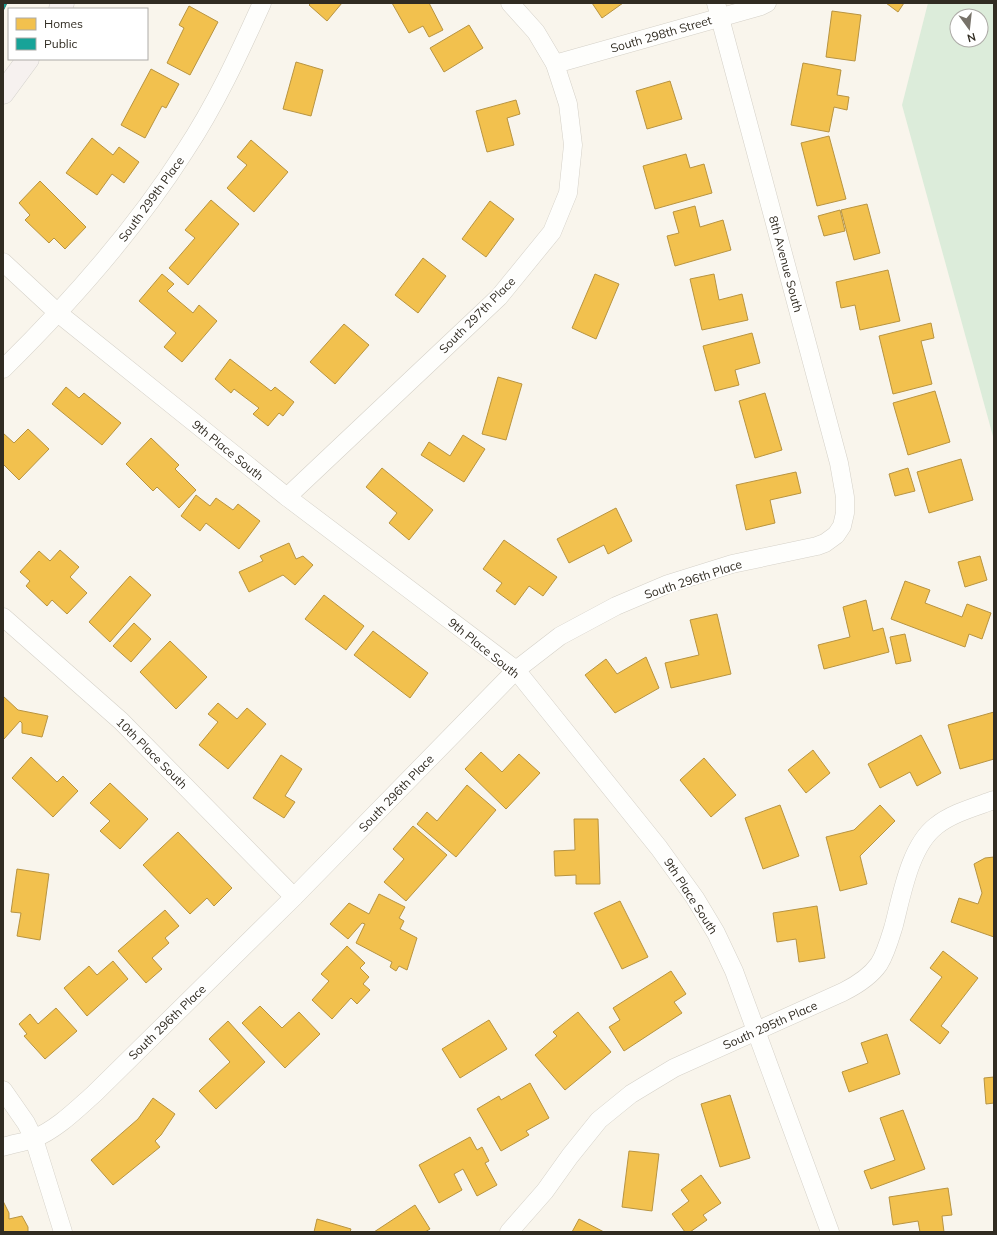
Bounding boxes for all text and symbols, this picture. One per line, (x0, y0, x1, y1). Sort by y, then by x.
legend (8, 8, 148, 60)
north arrow (949, 8, 989, 48)
street label: South 298th Street (609, 12, 713, 56)
text: Homes (44, 16, 83, 31)
text: N (966, 30, 977, 45)
text: Public (44, 36, 78, 51)
street label: South 299th Place (115, 153, 187, 245)
street label: 8th Avenue South (766, 214, 806, 314)
street label: South 297th Place (436, 274, 518, 356)
street label: 9th Place South (189, 417, 267, 483)
street label: South 296th Place (642, 556, 744, 602)
street label: 9th Place South (445, 615, 523, 681)
street label: 10th Place South (113, 714, 191, 792)
street label: South 296th Place (355, 751, 437, 835)
street label: 9th Place South (661, 855, 721, 937)
street label: South 296th Place (125, 981, 209, 1063)
street label: South 295th Place (720, 997, 820, 1053)

